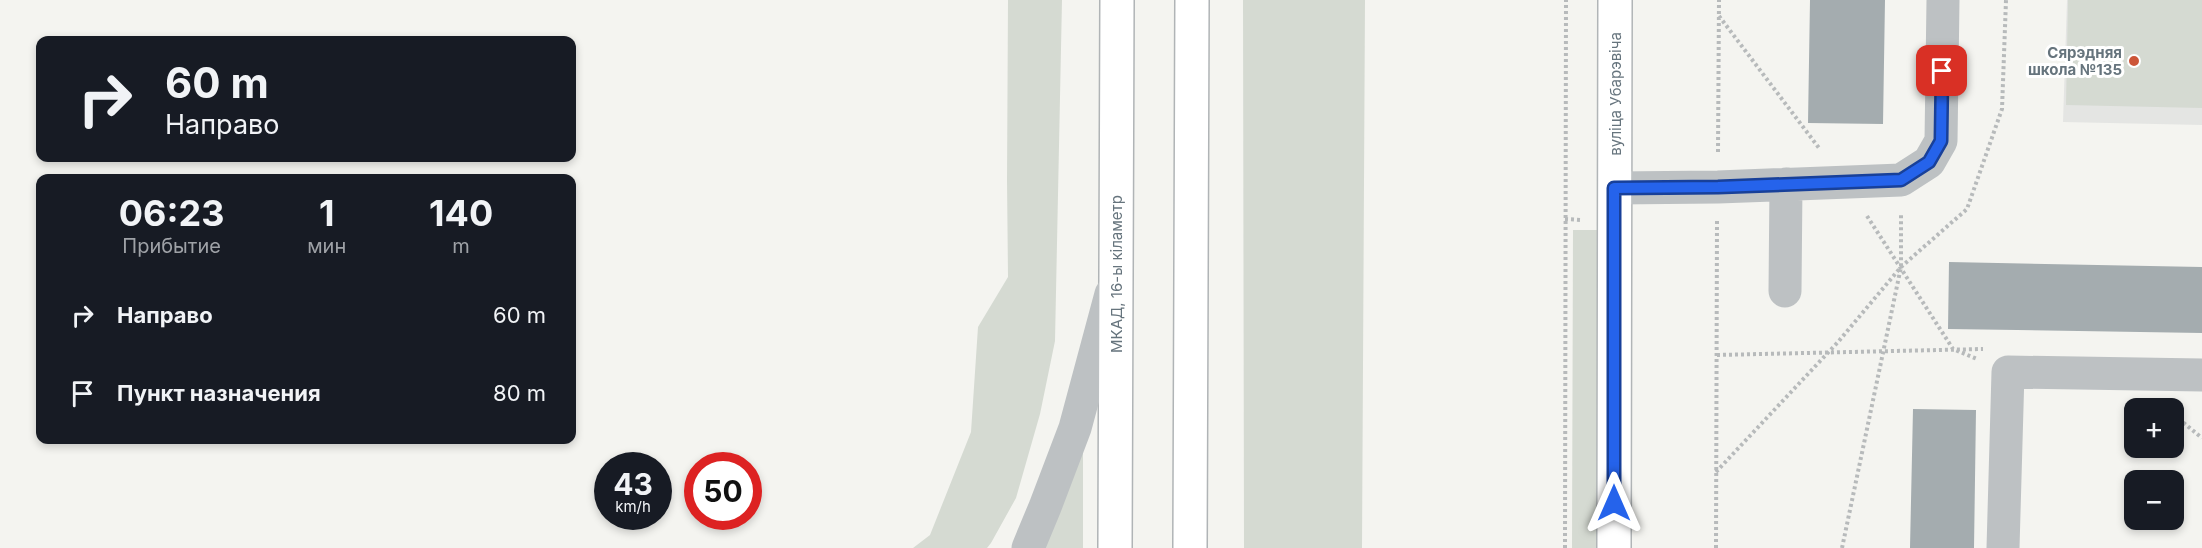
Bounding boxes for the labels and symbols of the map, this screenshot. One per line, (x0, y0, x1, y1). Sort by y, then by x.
street label: вуліца Убарэвіча (1606, 32, 1625, 156)
place label: Сярэдняя школа №135 (2028, 43, 2122, 79)
pin (1916, 45, 1967, 96)
marker: Сярэдняя школа №135 (2127, 54, 2141, 68)
street label: МКАД, 16-ы кіламетр (1107, 195, 1126, 353)
speed limit sign: 50 (684, 452, 762, 530)
position arrow (1582, 471, 1646, 535)

